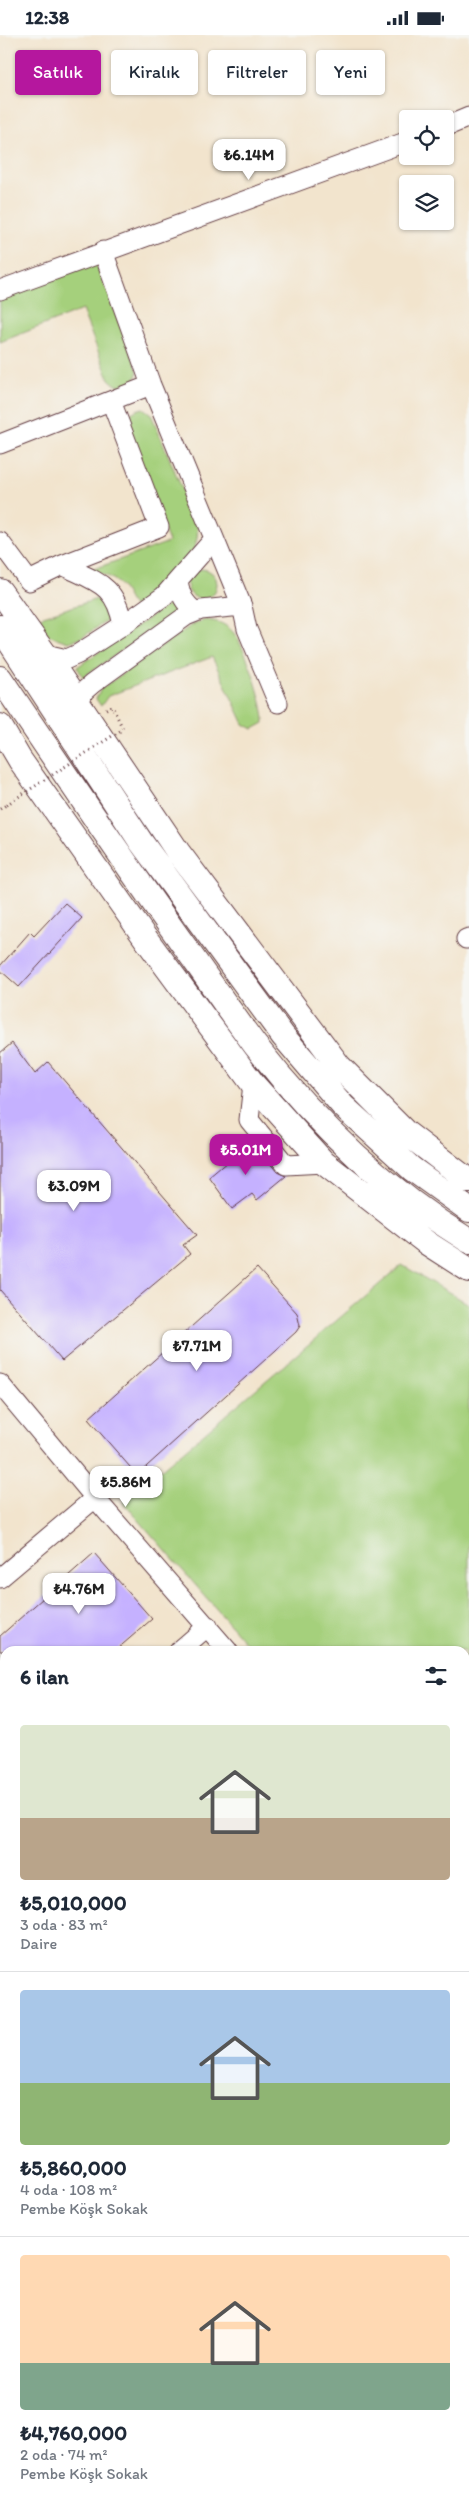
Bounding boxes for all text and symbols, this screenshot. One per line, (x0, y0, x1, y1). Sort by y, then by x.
text: 12:38 (25, 6, 69, 29)
chip: Satılık (15, 50, 101, 95)
chip: Kiralık (111, 50, 198, 95)
chip: Filtreler (208, 50, 306, 95)
chip: Yeni (316, 50, 385, 95)
map controls (399, 110, 454, 230)
button: locate (399, 110, 454, 165)
pin: ₺6.14M (208, 139, 290, 181)
text: ₺6.14M (224, 145, 274, 164)
button: layers (399, 175, 454, 230)
pin: ₺5.01M (205, 1133, 287, 1176)
text: ₺5.01M (221, 1140, 271, 1159)
pin: ₺3.09M (33, 1169, 115, 1212)
text: ₺3.09M (48, 1176, 100, 1195)
pin: ₺7.71M (156, 1329, 238, 1372)
text: ₺7.71M (173, 1336, 221, 1355)
pin: ₺5.86M (85, 1465, 167, 1508)
text: ₺5.86M (101, 1472, 151, 1491)
pin: ₺4.76M (38, 1573, 120, 1615)
text: ₺4.76M (53, 1579, 105, 1598)
icon: filters (422, 1662, 450, 1690)
text: 6 ilan (20, 1664, 69, 1689)
icon: home (190, 1757, 280, 1847)
text: ₺5,010,000 (20, 1890, 127, 1915)
text: 3 oda · 83 m² (20, 1915, 108, 1934)
text: Daire (20, 1934, 57, 1953)
icon: home (190, 2023, 280, 2113)
text: ₺5,860,000 (20, 2155, 127, 2180)
text: 4 oda · 108 m² (20, 2180, 117, 2199)
text: Pembe Köşk Sokak (20, 2199, 148, 2218)
icon: home (190, 2288, 280, 2378)
text: ₺4,760,000 (20, 2420, 127, 2445)
text: 2 oda · 74 m² (20, 2445, 108, 2464)
text: Pembe Köşk Sokak (20, 2464, 148, 2483)

